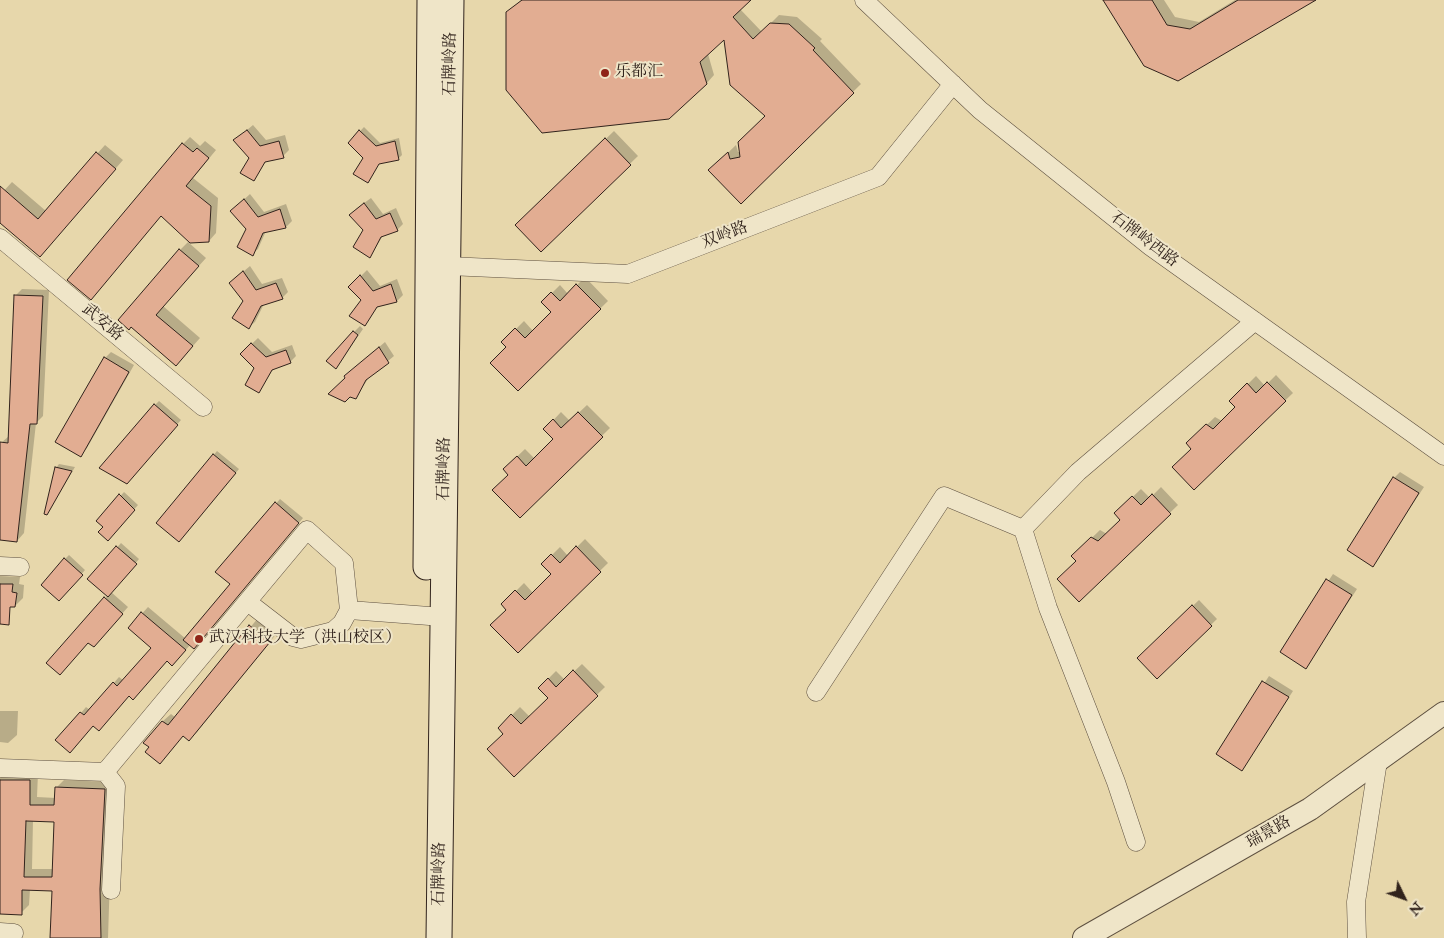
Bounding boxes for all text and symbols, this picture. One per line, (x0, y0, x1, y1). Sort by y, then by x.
street label: 石牌岭路 (441, 32, 461, 96)
place label: 乐都汇 (615, 63, 663, 83)
marker: 乐都汇 (599, 67, 611, 79)
street label: 石牌岭西路 (1106, 208, 1182, 272)
street label: 双岭路 (699, 218, 751, 254)
street label: 武安路 (77, 300, 127, 346)
street label: 石牌岭路 (435, 437, 455, 501)
place label: 武汉科技大学（洪山校区） (209, 629, 401, 649)
marker: 武汉科技大学（洪山校区） (193, 633, 205, 645)
street label: 瑞景路 (1243, 813, 1295, 853)
street label: 石牌岭路 (430, 842, 450, 906)
north arrow (1379, 873, 1429, 923)
text: N (1405, 898, 1426, 919)

